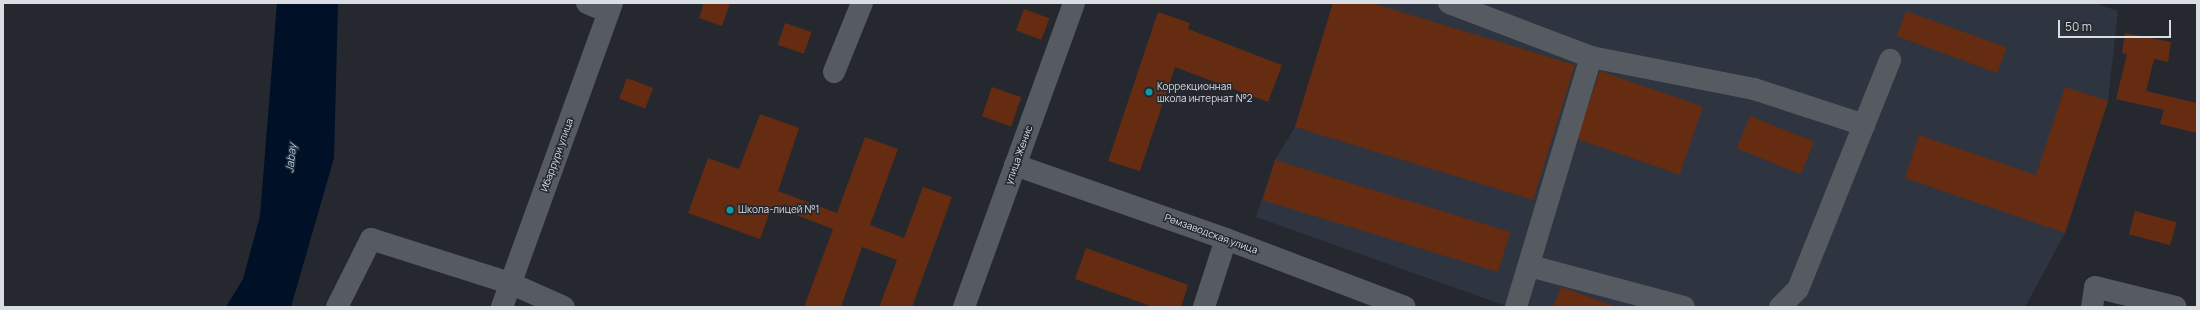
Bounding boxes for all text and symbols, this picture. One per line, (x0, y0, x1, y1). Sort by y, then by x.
scale bar (2060, 12, 2173, 38)
text: 50 m (2065, 18, 2092, 35)
place label: Коррекционная школа интернат №2 (1157, 80, 1252, 104)
marker: Коррекционная школа интернат №2 (1144, 87, 1154, 97)
street label: Ибаррури улица (538, 117, 576, 193)
street label: улица Женис (1003, 124, 1035, 186)
water label: Jabay (283, 143, 299, 173)
place label: Школа-лицей №1 (738, 204, 819, 216)
marker: Школа-лицей №1 (725, 205, 735, 215)
street label: Ремзаводская улица (1163, 212, 1259, 256)

